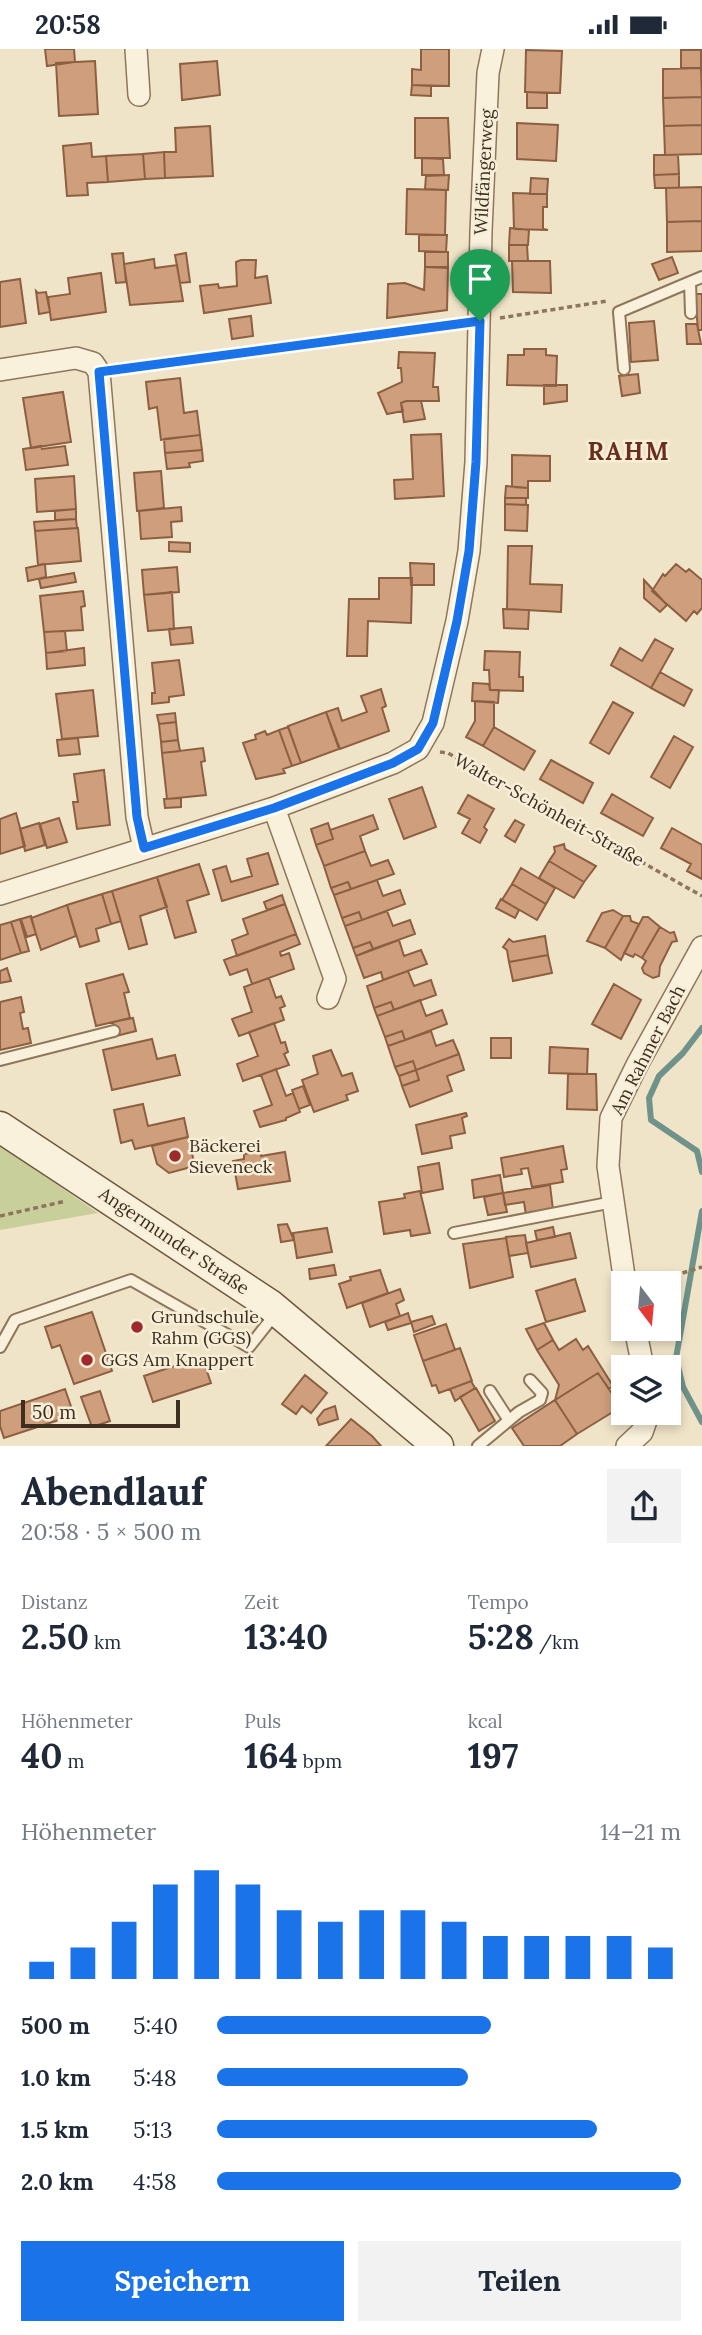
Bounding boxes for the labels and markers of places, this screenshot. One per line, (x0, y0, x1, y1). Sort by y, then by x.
pin (450, 249, 510, 321)
place label: Bäckerei Sieveneck (189, 1134, 273, 1178)
marker: Bäckerei Sieveneck (167, 1148, 183, 1164)
place label: Grundschule Rahm (GGS) (151, 1305, 259, 1349)
marker: Grundschule Rahm (GGS) (129, 1319, 145, 1335)
place label: GGS Am Knappert (101, 1348, 254, 1371)
marker: GGS Am Knappert (79, 1352, 95, 1368)

